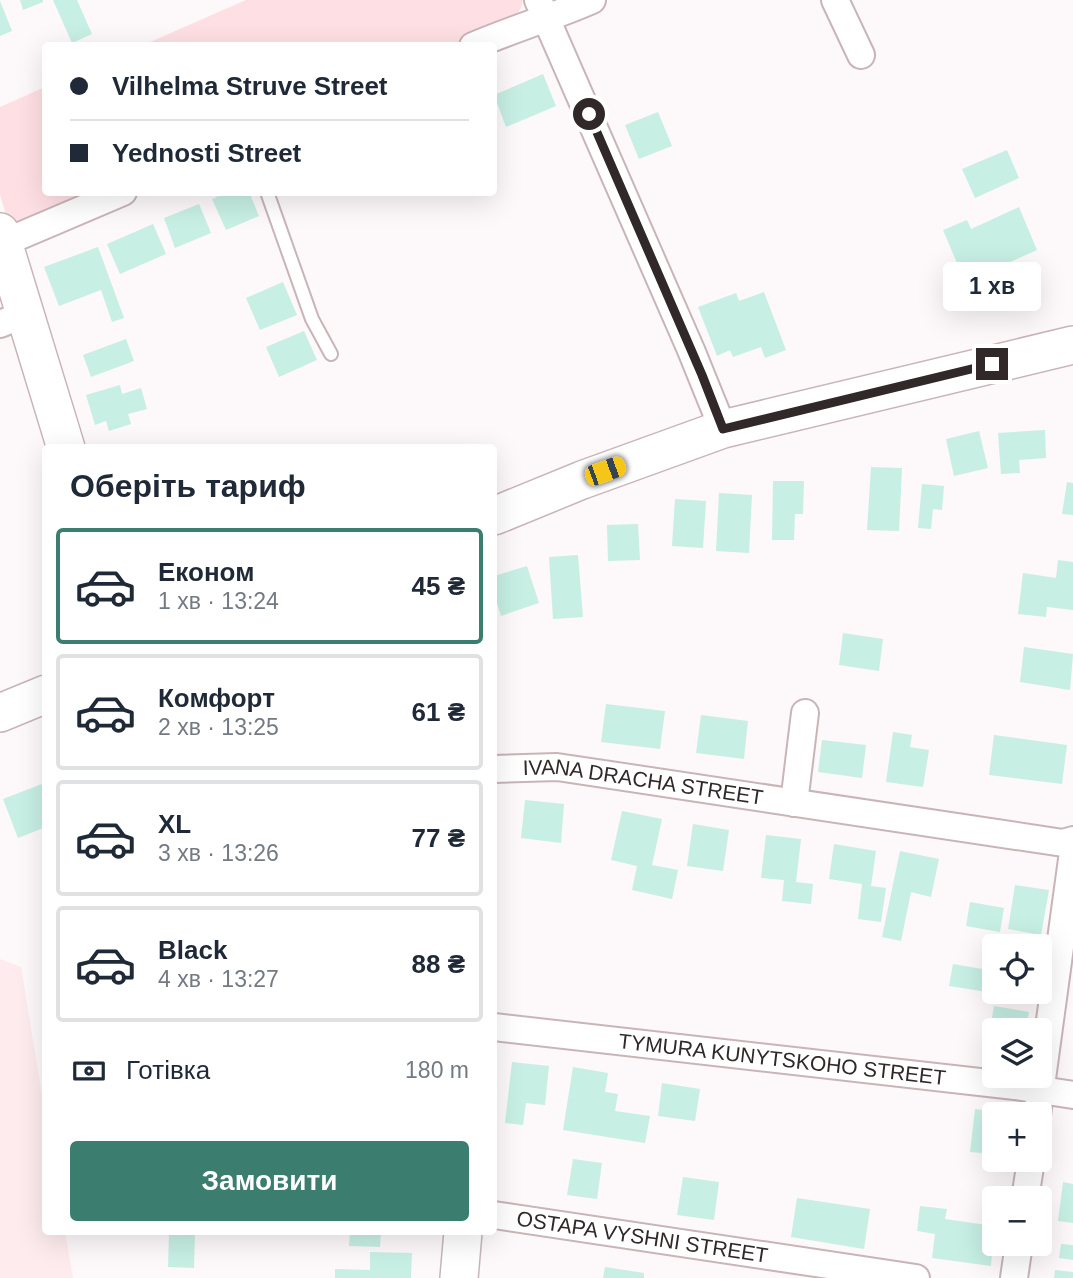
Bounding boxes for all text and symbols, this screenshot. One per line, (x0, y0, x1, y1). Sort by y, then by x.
text: Vilhelma Struve Street (112, 71, 388, 101)
route start (573, 98, 605, 130)
text: Yednosti Street (112, 138, 301, 168)
callout: 1 хв (943, 262, 1041, 312)
text: 1 хв (969, 273, 1015, 299)
route end (976, 348, 1008, 380)
car (582, 454, 629, 488)
text: Оберіть тариф (70, 468, 306, 504)
icon: car (74, 555, 137, 618)
text: Економ (158, 557, 254, 587)
text: 45 ₴ (412, 571, 465, 601)
text: 1 хв · 13:24 (158, 588, 279, 614)
icon: car (74, 681, 137, 744)
text: Комфорт (158, 683, 275, 713)
text: 61 ₴ (412, 697, 465, 727)
text: 2 хв · 13:25 (158, 714, 279, 740)
street label: IVANA DRACHA STREET (522, 755, 765, 809)
icon: car (74, 807, 137, 870)
text: XL (158, 809, 191, 839)
text: 77 ₴ (412, 823, 465, 853)
text: 3 хв · 13:26 (158, 840, 279, 866)
icon: car (74, 933, 137, 996)
map controls (982, 934, 1052, 1256)
button: locate (982, 934, 1052, 1004)
text: Black (158, 935, 227, 965)
text: 88 ₴ (412, 949, 465, 979)
text: 4 хв · 13:27 (158, 966, 279, 992)
button: layers (982, 1018, 1052, 1088)
street label: TYMURA KUNYTSKOHO STREET (617, 1029, 947, 1089)
icon: cash (70, 1052, 108, 1090)
text: Готівка (126, 1055, 210, 1085)
text: 180 m (405, 1057, 469, 1083)
button: + (982, 1102, 1052, 1172)
button: Замовити (70, 1141, 469, 1221)
button: − (982, 1186, 1052, 1256)
street label: OSTAPA VYSHNI STREET (515, 1207, 770, 1267)

